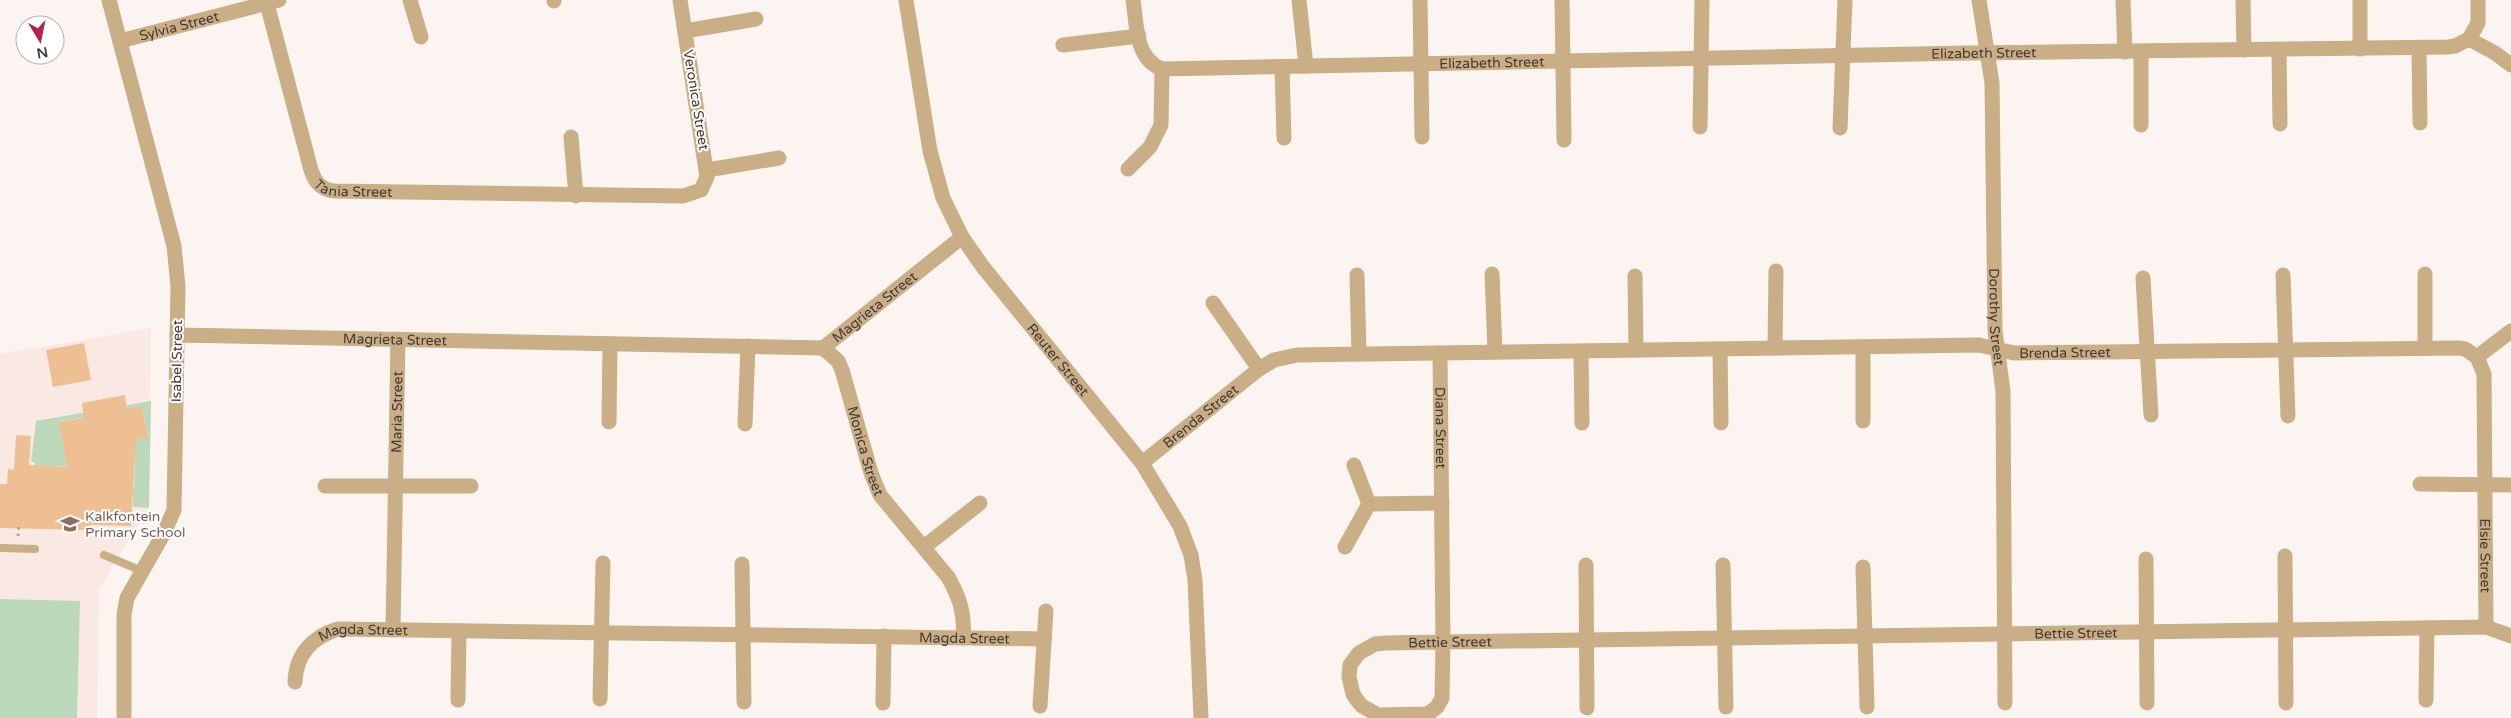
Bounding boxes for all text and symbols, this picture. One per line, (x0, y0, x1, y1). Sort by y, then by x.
street label: Sylvia Street (137, 7, 221, 44)
north arrow (15, 15, 65, 65)
text: N (35, 43, 49, 62)
street label: Elizabeth Street (1931, 44, 2037, 62)
street label: Veronica Street (680, 49, 712, 152)
street label: Elizabeth Street (1439, 53, 1545, 72)
street label: Tania Street (310, 176, 393, 200)
street label: Magrieta Street (829, 267, 921, 346)
street label: Dorothy Street (1986, 268, 2008, 367)
street label: Isabel Street (168, 319, 186, 402)
street label: Reuter Street (1024, 320, 1093, 400)
street label: Magrieta Street (343, 330, 448, 349)
street label: Brenda Street (2019, 343, 2111, 361)
street label: Maria Street (388, 370, 406, 453)
street label: Brenda Street (1159, 380, 1242, 451)
street label: Diana Street (1432, 387, 1450, 470)
street label: Monica Street (844, 404, 888, 499)
place label: Kalkfontein Primary School (85, 508, 186, 541)
school or university icon: Kalkfontein Primary School (59, 513, 81, 535)
street label: Elsie Street (2477, 518, 2494, 593)
street label: Magda Street (315, 621, 409, 645)
street label: Bettie Street (2034, 624, 2118, 642)
street label: Magda Street (919, 629, 1011, 647)
street label: Bettie Street (1408, 633, 1492, 651)

